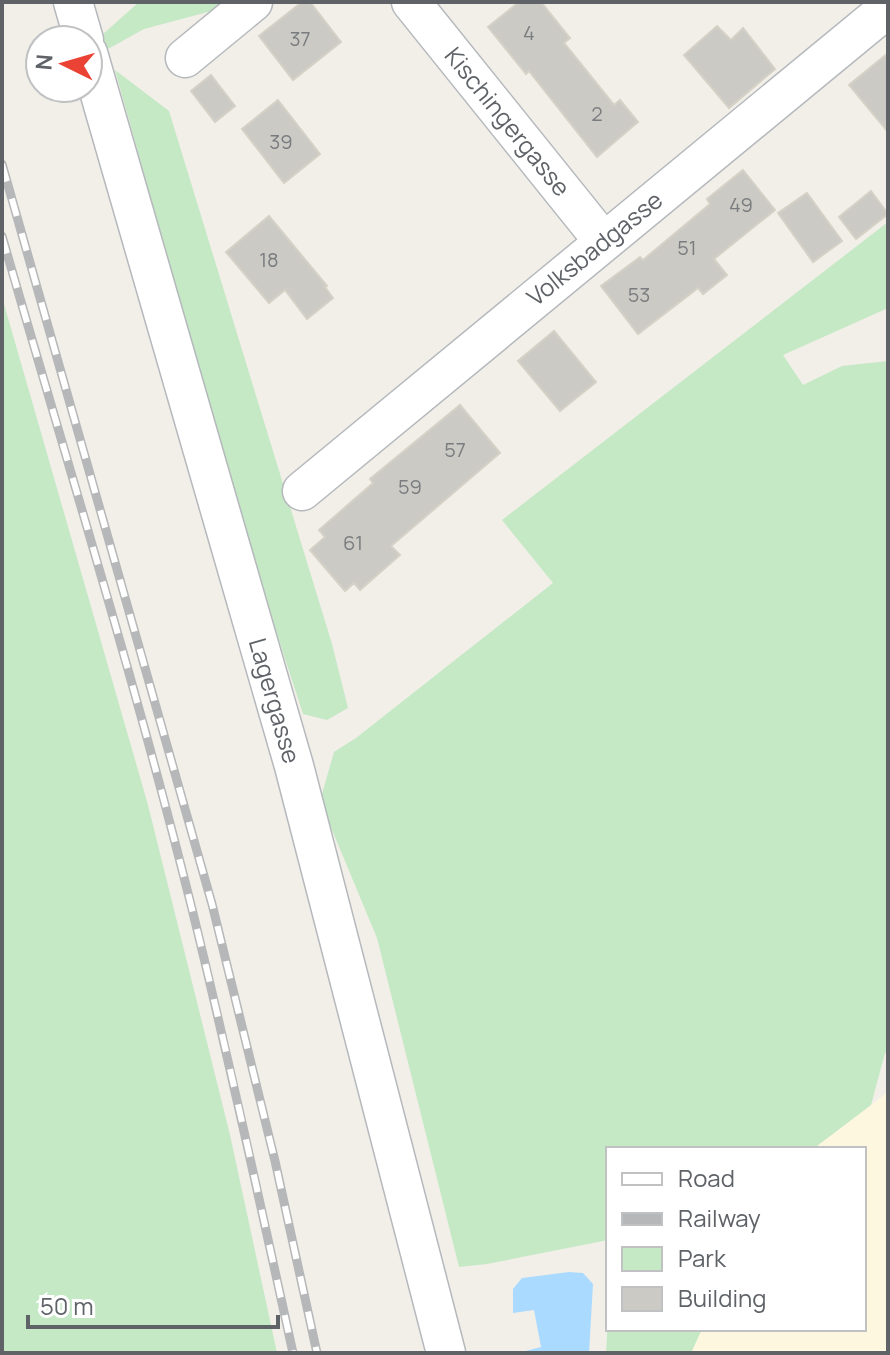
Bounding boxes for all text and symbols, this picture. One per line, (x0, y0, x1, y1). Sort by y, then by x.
house number: 4 (523, 19, 535, 46)
north arrow (24, 24, 104, 104)
house number: 37 (289, 25, 311, 52)
street label: Kischingergasse (438, 40, 579, 203)
text: N (28, 53, 60, 71)
house number: 2 (591, 100, 603, 127)
house number: 39 (269, 128, 293, 155)
street label: Volksbadgasse (519, 183, 669, 313)
house number: 49 (729, 191, 753, 218)
house number: 51 (677, 234, 697, 261)
house number: 18 (259, 246, 279, 273)
house number: 53 (628, 281, 650, 308)
house number: 57 (444, 436, 466, 463)
house number: 59 (398, 473, 422, 500)
house number: 61 (343, 529, 363, 556)
street label: Lagergasse (242, 634, 309, 767)
legend (606, 1147, 866, 1331)
text: Road (678, 1161, 735, 1194)
text: Railway (678, 1201, 761, 1234)
text: Park (678, 1241, 727, 1274)
scale bar (28, 1279, 278, 1329)
text: Building (678, 1281, 766, 1314)
text: 50 m (40, 1289, 94, 1322)

